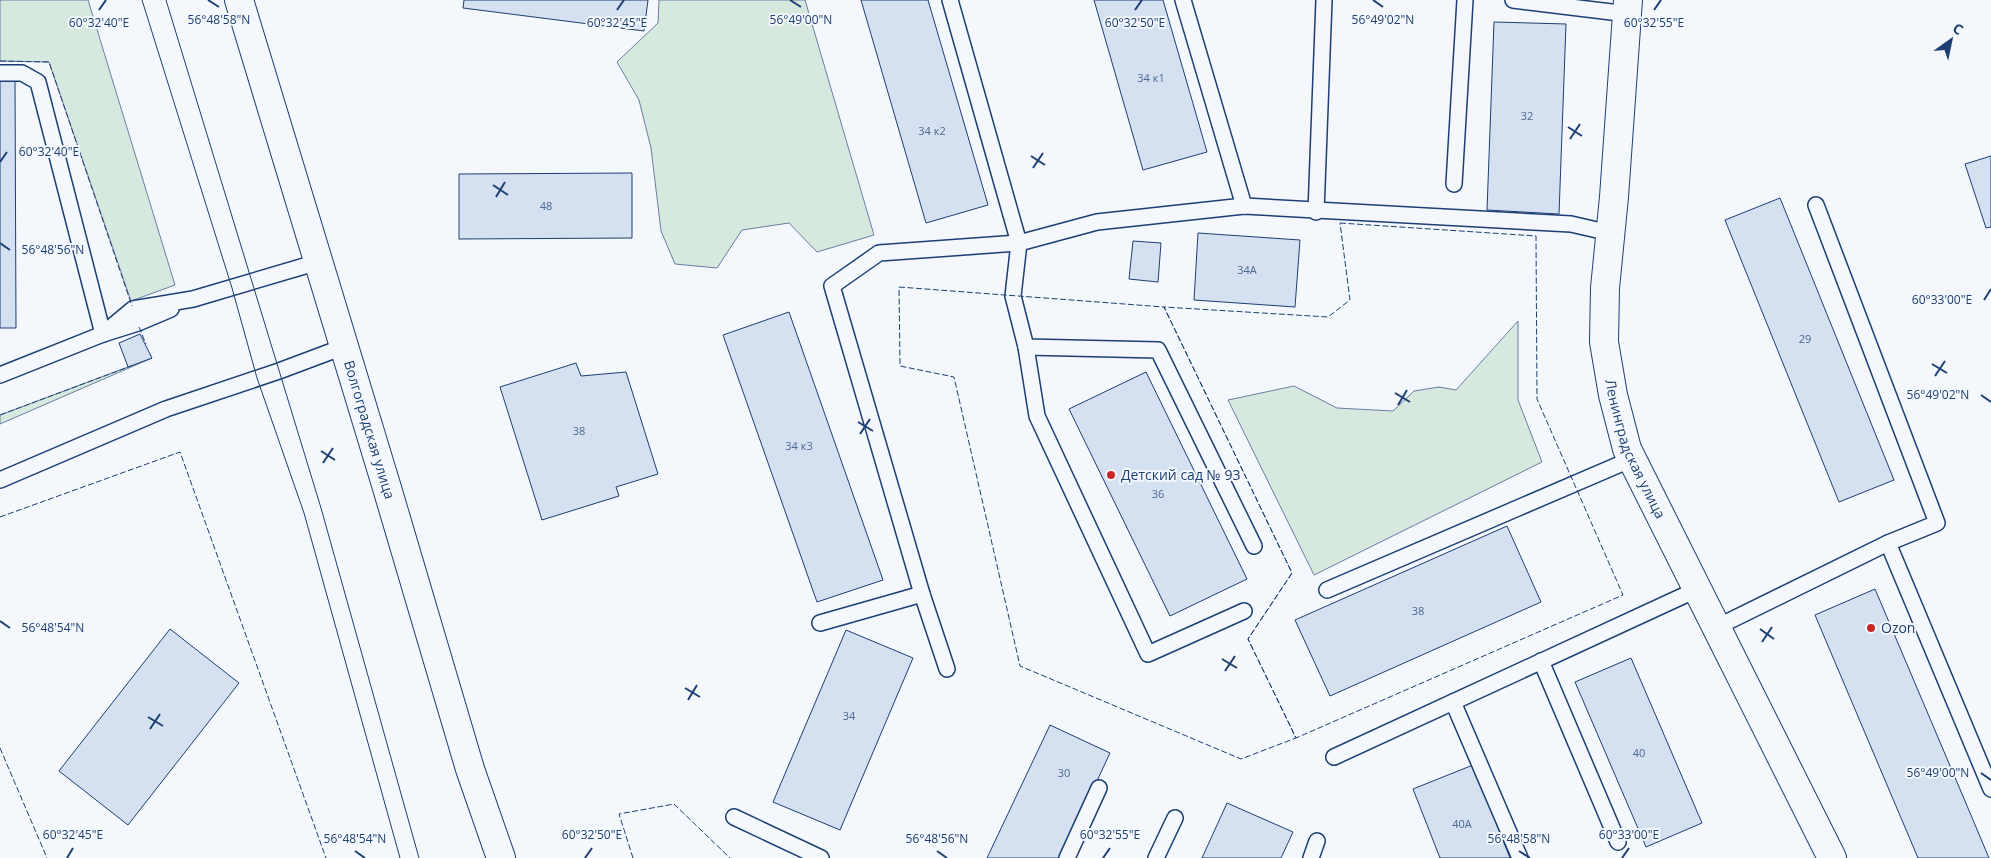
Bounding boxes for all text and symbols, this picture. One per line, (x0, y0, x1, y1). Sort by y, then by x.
text: 56°48'58"N (188, 11, 250, 28)
text: 56°49'00"N (770, 11, 832, 28)
text: 56°49'02"N (1352, 11, 1414, 28)
text: 60°32'40"E (69, 14, 129, 31)
text: 60°32'45"E (587, 14, 647, 31)
text: 60°32'50"E (1105, 14, 1165, 31)
text: 60°32'55"E (1624, 14, 1684, 31)
north arrow (1926, 15, 1976, 65)
text: С (1949, 18, 1967, 39)
house number: 34 к1 (1137, 70, 1165, 85)
house number: 32 (1521, 108, 1533, 123)
house number: 34 к2 (918, 123, 946, 138)
text: 60°32'40"E (19, 143, 79, 160)
house number: 48 (540, 198, 552, 213)
text: 56°48'56"N (22, 241, 84, 258)
house number: 34А (1237, 262, 1257, 277)
text: 60°33'00"E (1912, 291, 1972, 308)
house number: 29 (1799, 331, 1811, 346)
street label: Волгоградская улица (340, 358, 400, 501)
street label: Ленинградская улица (1601, 378, 1670, 522)
text: 56°49'02"N (1907, 386, 1969, 403)
house number: 38 (573, 423, 585, 438)
house number: 34 к3 (785, 438, 813, 453)
place label: Детский сад № 93 (1121, 465, 1240, 484)
marker: Детский сад № 93 (1105, 469, 1117, 481)
house number: 36 (1152, 486, 1164, 501)
house number: 38 (1412, 603, 1424, 618)
place label: Ozon (1881, 618, 1915, 637)
text: 56°48'54"N (22, 619, 84, 636)
marker: Ozon (1865, 622, 1877, 634)
house number: 34 (843, 708, 856, 723)
house number: 40 (1633, 745, 1645, 760)
text: 56°49'00"N (1907, 764, 1969, 781)
house number: 30 (1058, 765, 1070, 780)
house number: 40А (1452, 816, 1472, 831)
text: 60°32'45"E (43, 826, 103, 843)
text: 60°32'50"E (562, 826, 622, 843)
text: 60°32'55"E (1080, 826, 1140, 843)
text: 60°33'00"E (1599, 826, 1659, 843)
text: 56°48'54"N (324, 830, 386, 847)
text: 56°48'56"N (906, 830, 968, 847)
text: 56°48'58"N (1488, 830, 1550, 847)

